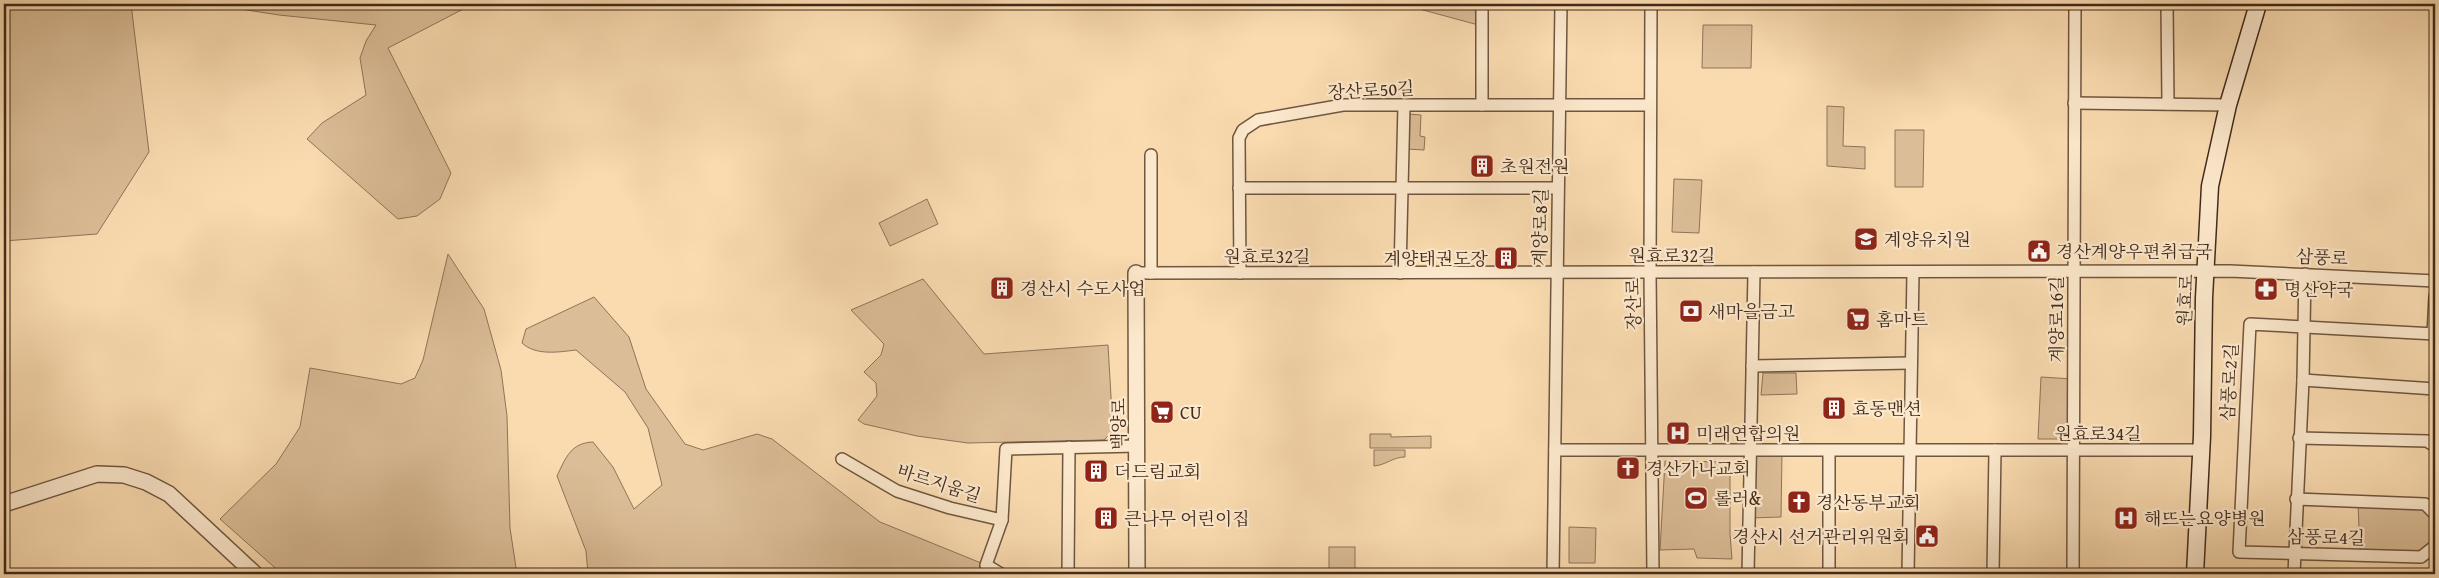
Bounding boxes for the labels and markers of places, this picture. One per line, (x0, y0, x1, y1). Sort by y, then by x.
building icon: 초원전원 (1469, 153, 1495, 179)
place label: 초원전원 (1500, 153, 1570, 180)
school or university icon: 계양유치원 (1853, 226, 1879, 252)
place label: 계양유치원 (1884, 226, 1971, 253)
public building icon: 경산계양우편취급국 (2026, 238, 2052, 264)
place label: 경산계양우편취급국 (2056, 238, 2213, 265)
place label: 계양태권도장 (1384, 245, 1489, 272)
building icon: 계양태권도장 (1493, 245, 1519, 271)
building icon: 경산시 수도사업 (989, 275, 1015, 301)
place label: 경산시 수도사업 (1020, 275, 1146, 302)
pharmacy icon: 명산약국 (2253, 276, 2279, 302)
place label: 명산약국 (2284, 276, 2354, 303)
bank icon: 새마을금고 (1678, 298, 1704, 324)
place label: 새마을금고 (1708, 298, 1796, 325)
supermarket icon: 홈마트 (1845, 306, 1871, 332)
place label: 홈마트 (1876, 306, 1929, 333)
building icon: 효동맨션 (1821, 395, 1847, 421)
place label: 효동맨션 (1852, 395, 1922, 422)
supermarket icon: CU (1149, 399, 1175, 425)
place label: CU (1180, 399, 1202, 426)
hospital icon: 미래연합의원 (1665, 420, 1691, 446)
place label: 미래연합의원 (1696, 420, 1800, 447)
church icon: 경산가나교회 (1615, 455, 1641, 481)
place label: 경산가나교회 (1646, 455, 1750, 482)
building icon: 더드림교회 (1083, 458, 1109, 484)
place label: 더드림교회 (1114, 458, 1201, 485)
sports icon: 롤러& (1683, 485, 1709, 511)
place label: 롤러& (1714, 485, 1762, 512)
church icon: 경산동부교회 (1786, 489, 1812, 515)
place label: 경산동부교회 (1816, 489, 1920, 516)
building icon: 큰나무 어린이집 (1093, 505, 1119, 531)
place label: 큰나무 어린이집 (1124, 505, 1250, 532)
hospital icon: 해뜨는요양병원 (2113, 505, 2139, 531)
place label: 해뜨는요양병원 (2144, 505, 2266, 532)
place label: 경산시 선거관리위원회 (1732, 523, 1910, 550)
public building icon: 경산시 선거관리위원회 (1914, 523, 1940, 549)

